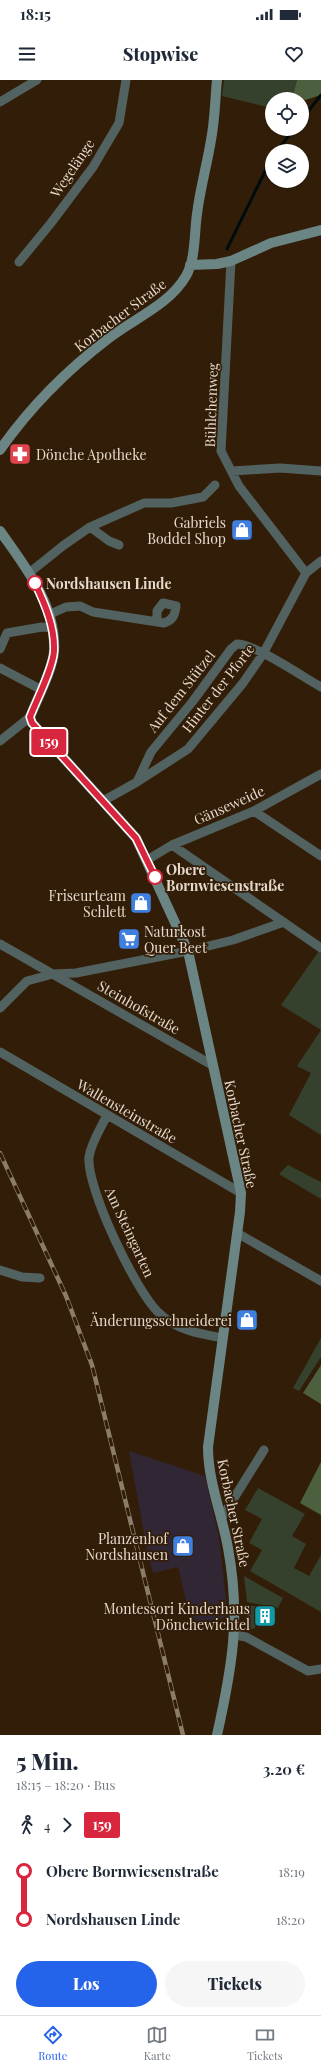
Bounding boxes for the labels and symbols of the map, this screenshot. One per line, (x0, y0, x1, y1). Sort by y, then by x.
street label: Wegelänge (45, 135, 99, 202)
street label: Korbacher Straße (70, 274, 170, 356)
street label: Bühlchenweg (200, 362, 222, 448)
pharmacy icon: Dönche Apotheke (7, 441, 33, 467)
place label: Dönche Apotheke (36, 445, 147, 464)
place label: Gabriels Boddel Shop (147, 513, 226, 548)
shop icon: Gabriels Boddel Shop (229, 517, 255, 543)
place label: Nordshausen Linde (46, 574, 171, 593)
marker: Nordshausen Linde (27, 575, 43, 591)
street label: Hinter der Pforte (177, 640, 259, 736)
street label: Auf dem Stützel (142, 646, 219, 737)
line badge: 159 (26, 729, 72, 755)
street label: Gänseweide (191, 781, 267, 829)
place label: Obere Bornwiesenstraße (166, 860, 284, 895)
marker: Obere Bornwiesenstraße (147, 869, 163, 885)
place label: Friseurteam Schlett (49, 886, 127, 921)
shop icon: Friseurteam Schlett (128, 890, 154, 916)
place label: Naturkost Quer Beet (144, 922, 208, 957)
supermarket icon: Naturkost Quer Beet (116, 926, 142, 952)
street label: Steinhofstraße (94, 976, 184, 1038)
street label: Wallensteinstraße (73, 1074, 181, 1147)
street label: Korbacher Straße (220, 1078, 262, 1190)
street label: Am Steingarten (100, 1183, 159, 1281)
shop icon: Änderungsschneiderei (234, 1307, 260, 1333)
place label: Änderungsschneiderei (89, 1311, 232, 1330)
street label: Korbacher Straße (213, 1457, 255, 1569)
place label: Planzenhof Nordshausen (85, 1529, 169, 1564)
shop icon: Planzenhof Nordshausen (170, 1533, 196, 1559)
place label: Montessori Kinderhaus Dönchewichtel (104, 1599, 250, 1634)
building icon: Montessori Kinderhaus Dönchewichtel (252, 1603, 278, 1629)

